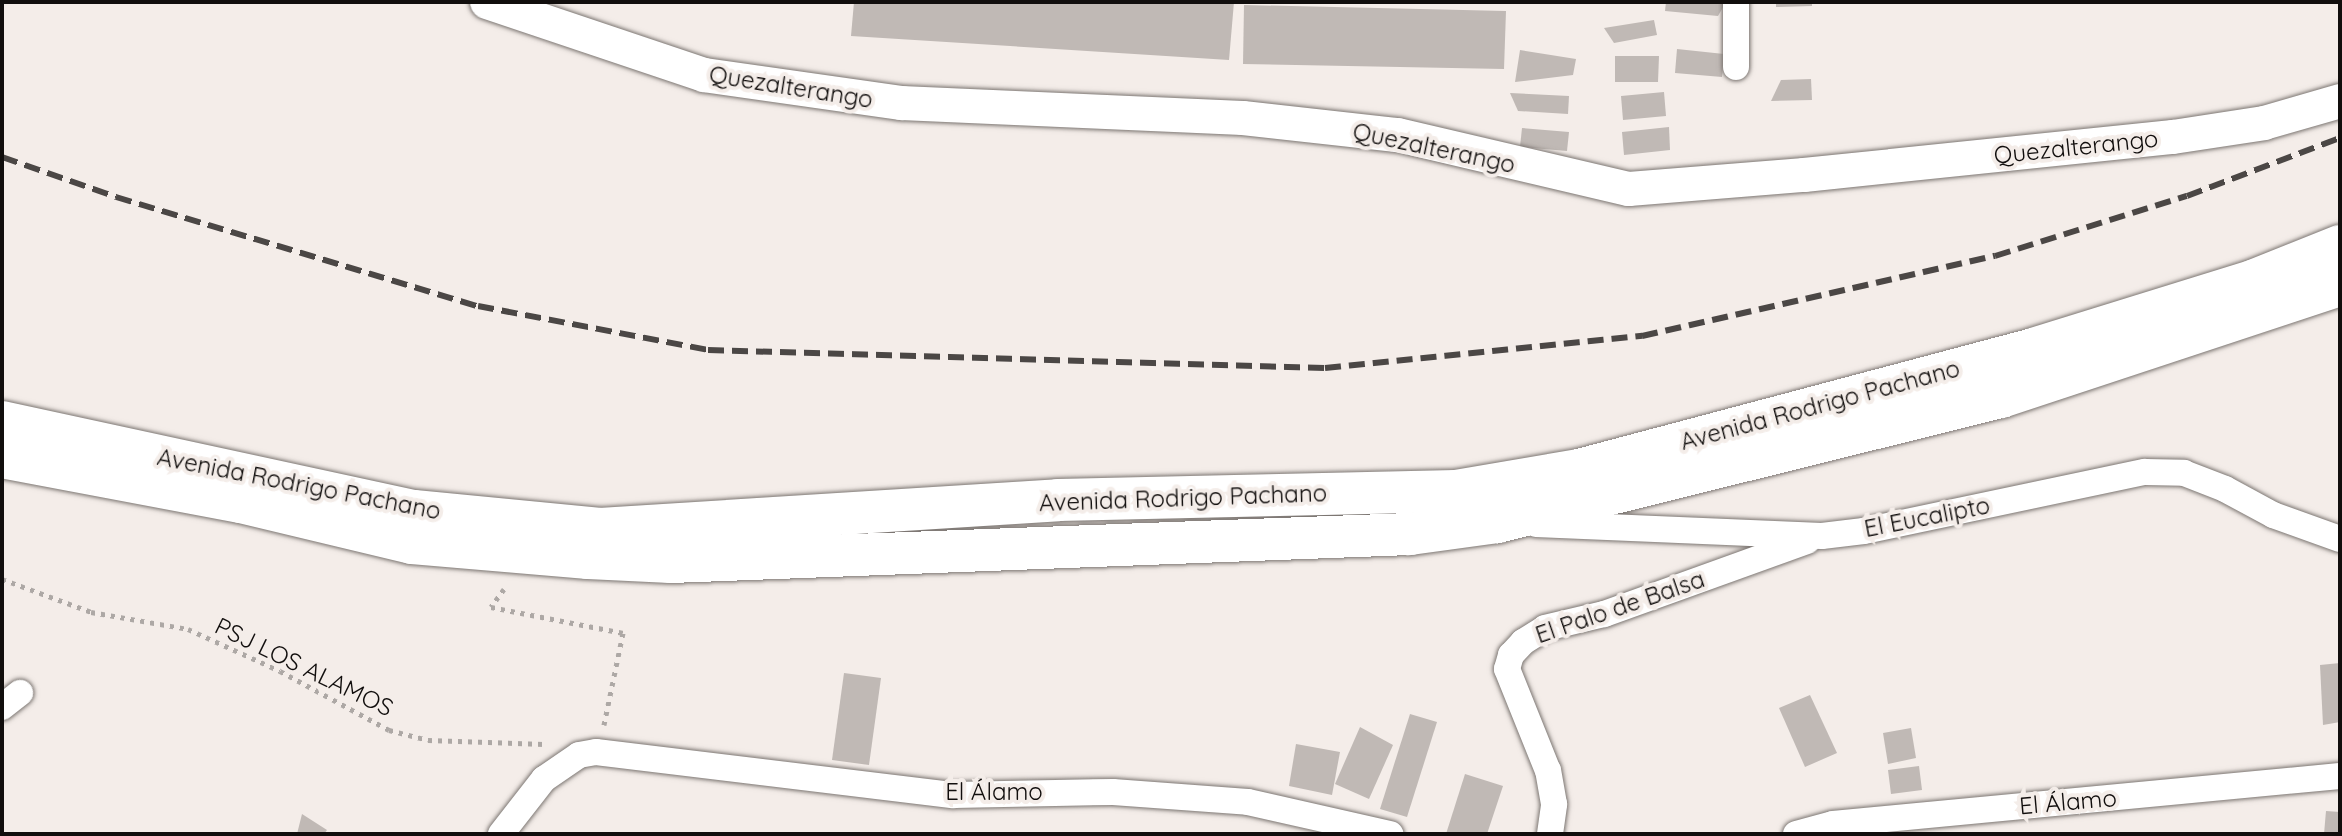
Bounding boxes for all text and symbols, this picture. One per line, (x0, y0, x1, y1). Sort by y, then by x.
street label: Quezalterango (707, 60, 875, 114)
street label: Quezalterango (1350, 117, 1518, 179)
street label: Quezalterango (1992, 124, 2160, 170)
street label: Avenida Rodrigo Pachano (1677, 354, 1963, 456)
street label: Avenida Rodrigo Pachano (155, 442, 443, 526)
street label: Avenida Rodrigo Pachano (1038, 479, 1328, 517)
street label: El Eucalipto (1862, 491, 1992, 543)
street label: El Palo de Balsa (1532, 565, 1708, 649)
street label: PSJ LOS ALAMOS (210, 611, 398, 723)
street label: El Álamo (945, 778, 1043, 806)
street label: El Álamo (2018, 783, 2118, 821)

